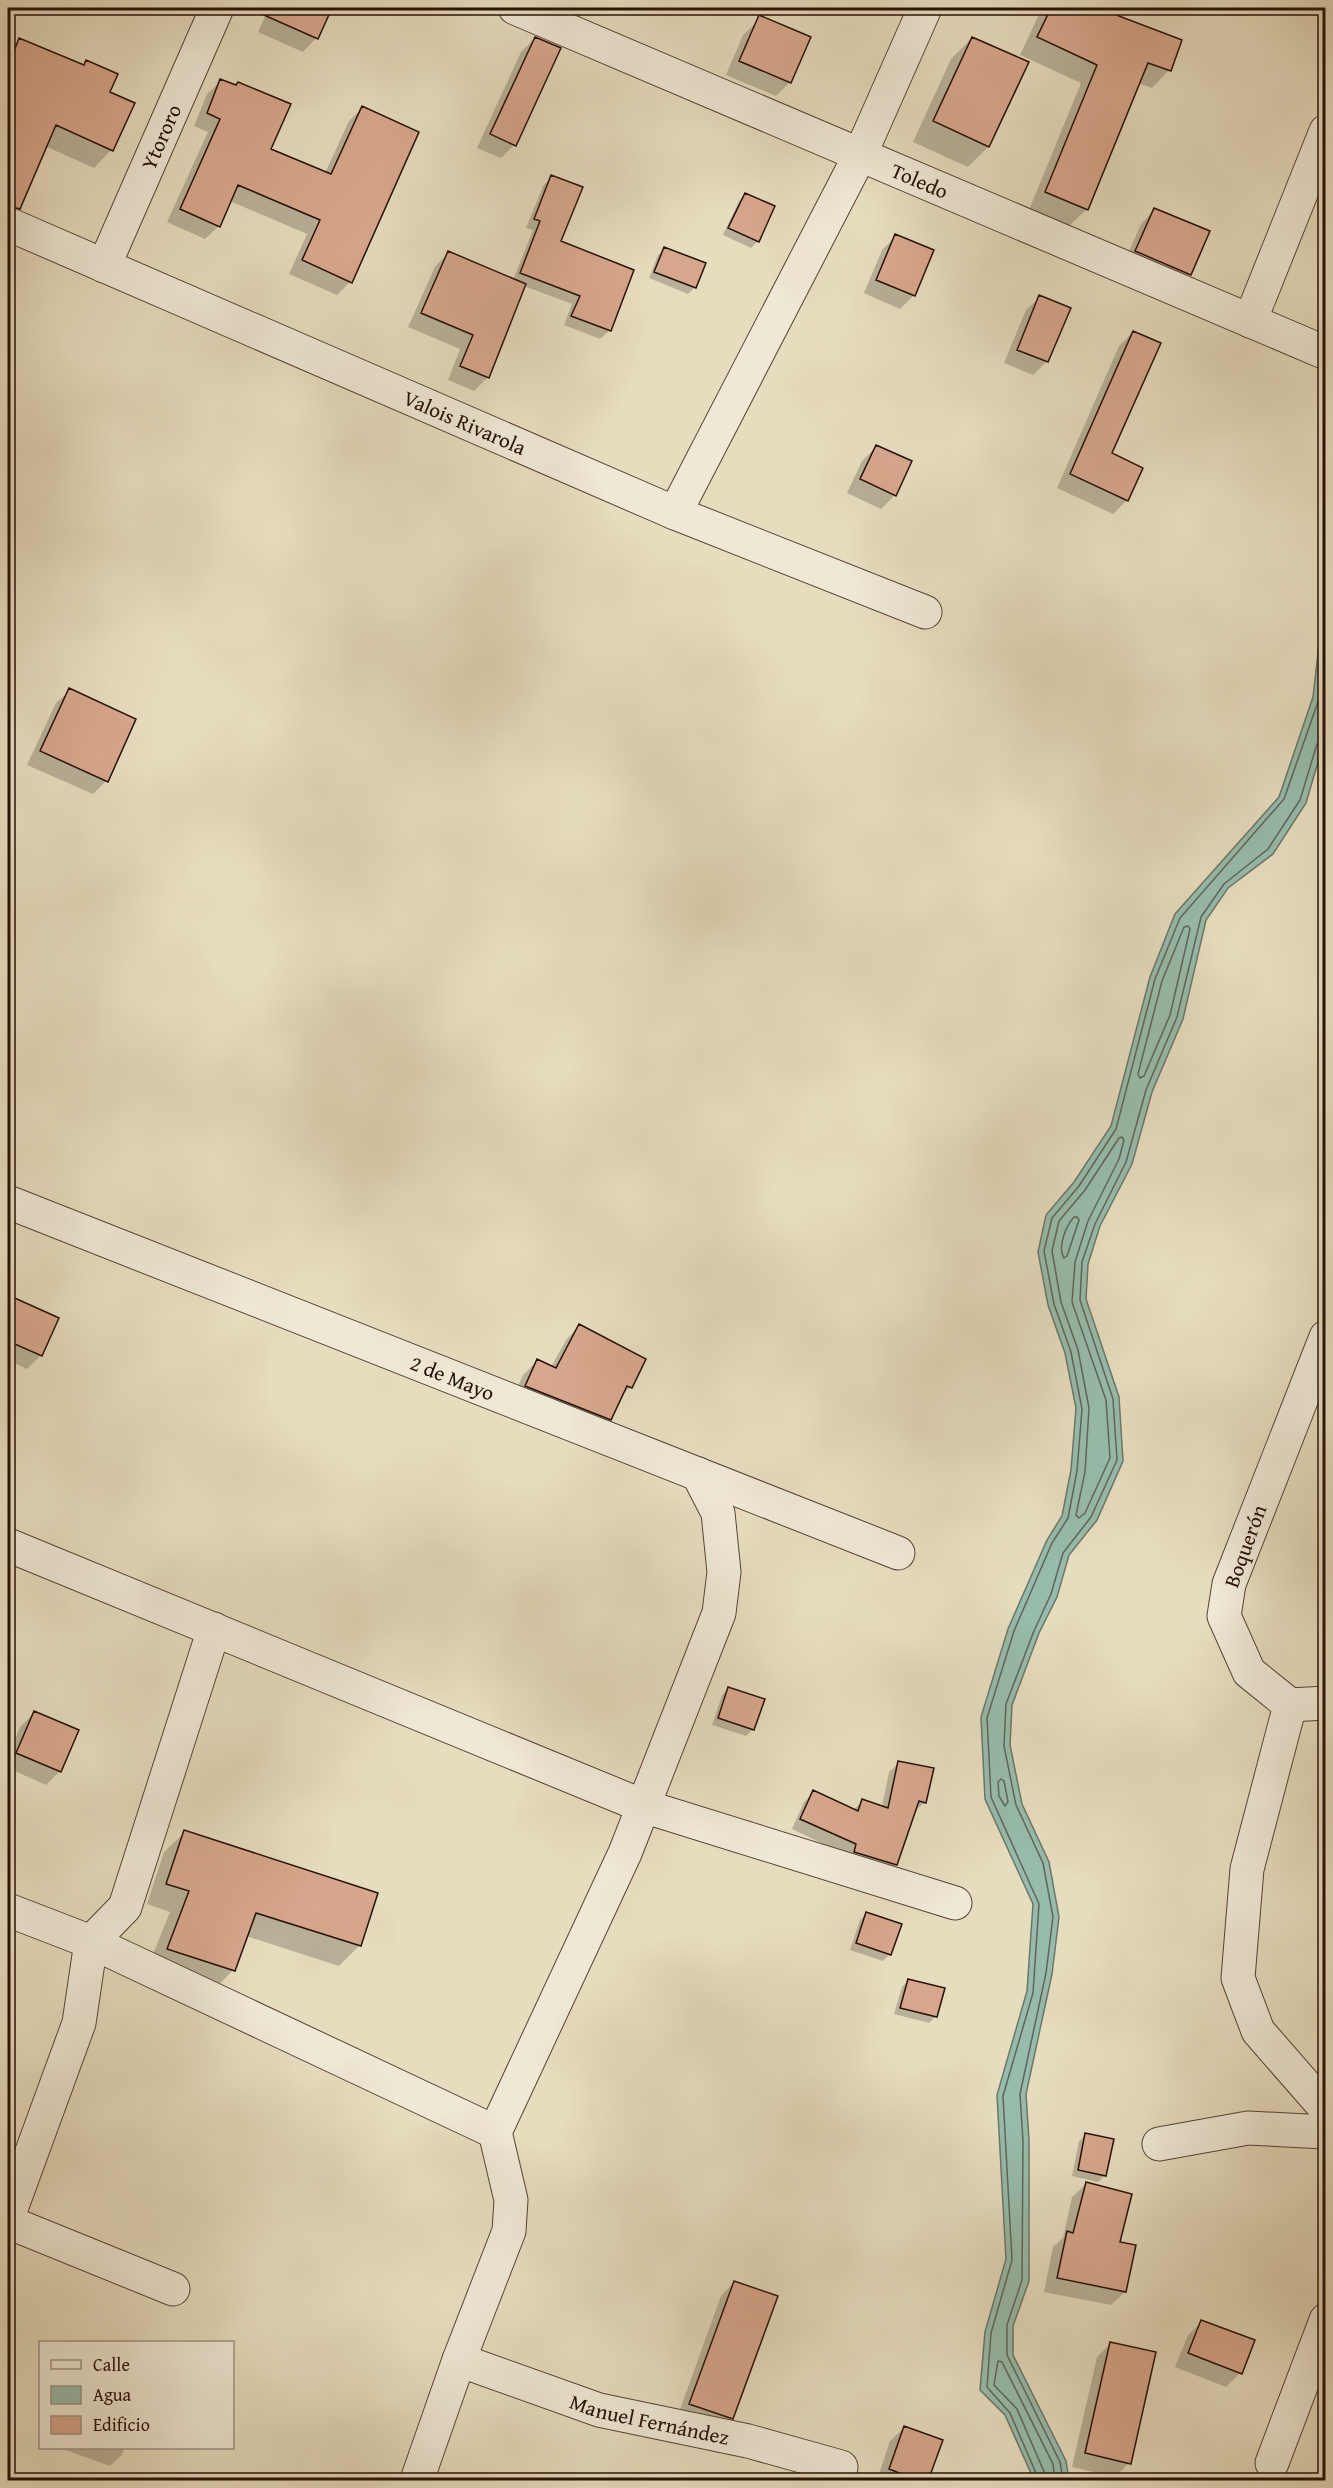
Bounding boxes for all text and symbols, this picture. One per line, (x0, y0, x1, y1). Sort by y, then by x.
street label: Ytororo (133, 99, 189, 175)
street label: Toledo (887, 154, 953, 206)
street label: Valois Rivarola (399, 382, 531, 462)
street label: 2 de Mayo (406, 1347, 499, 1408)
street label: Boquerón (1216, 1500, 1274, 1592)
legend (39, 2341, 234, 2449)
text: Calle (93, 2351, 130, 2378)
text: Agua (93, 2381, 132, 2408)
street label: Manuel Fernández (566, 2385, 732, 2452)
text: Edificio (93, 2411, 150, 2438)

